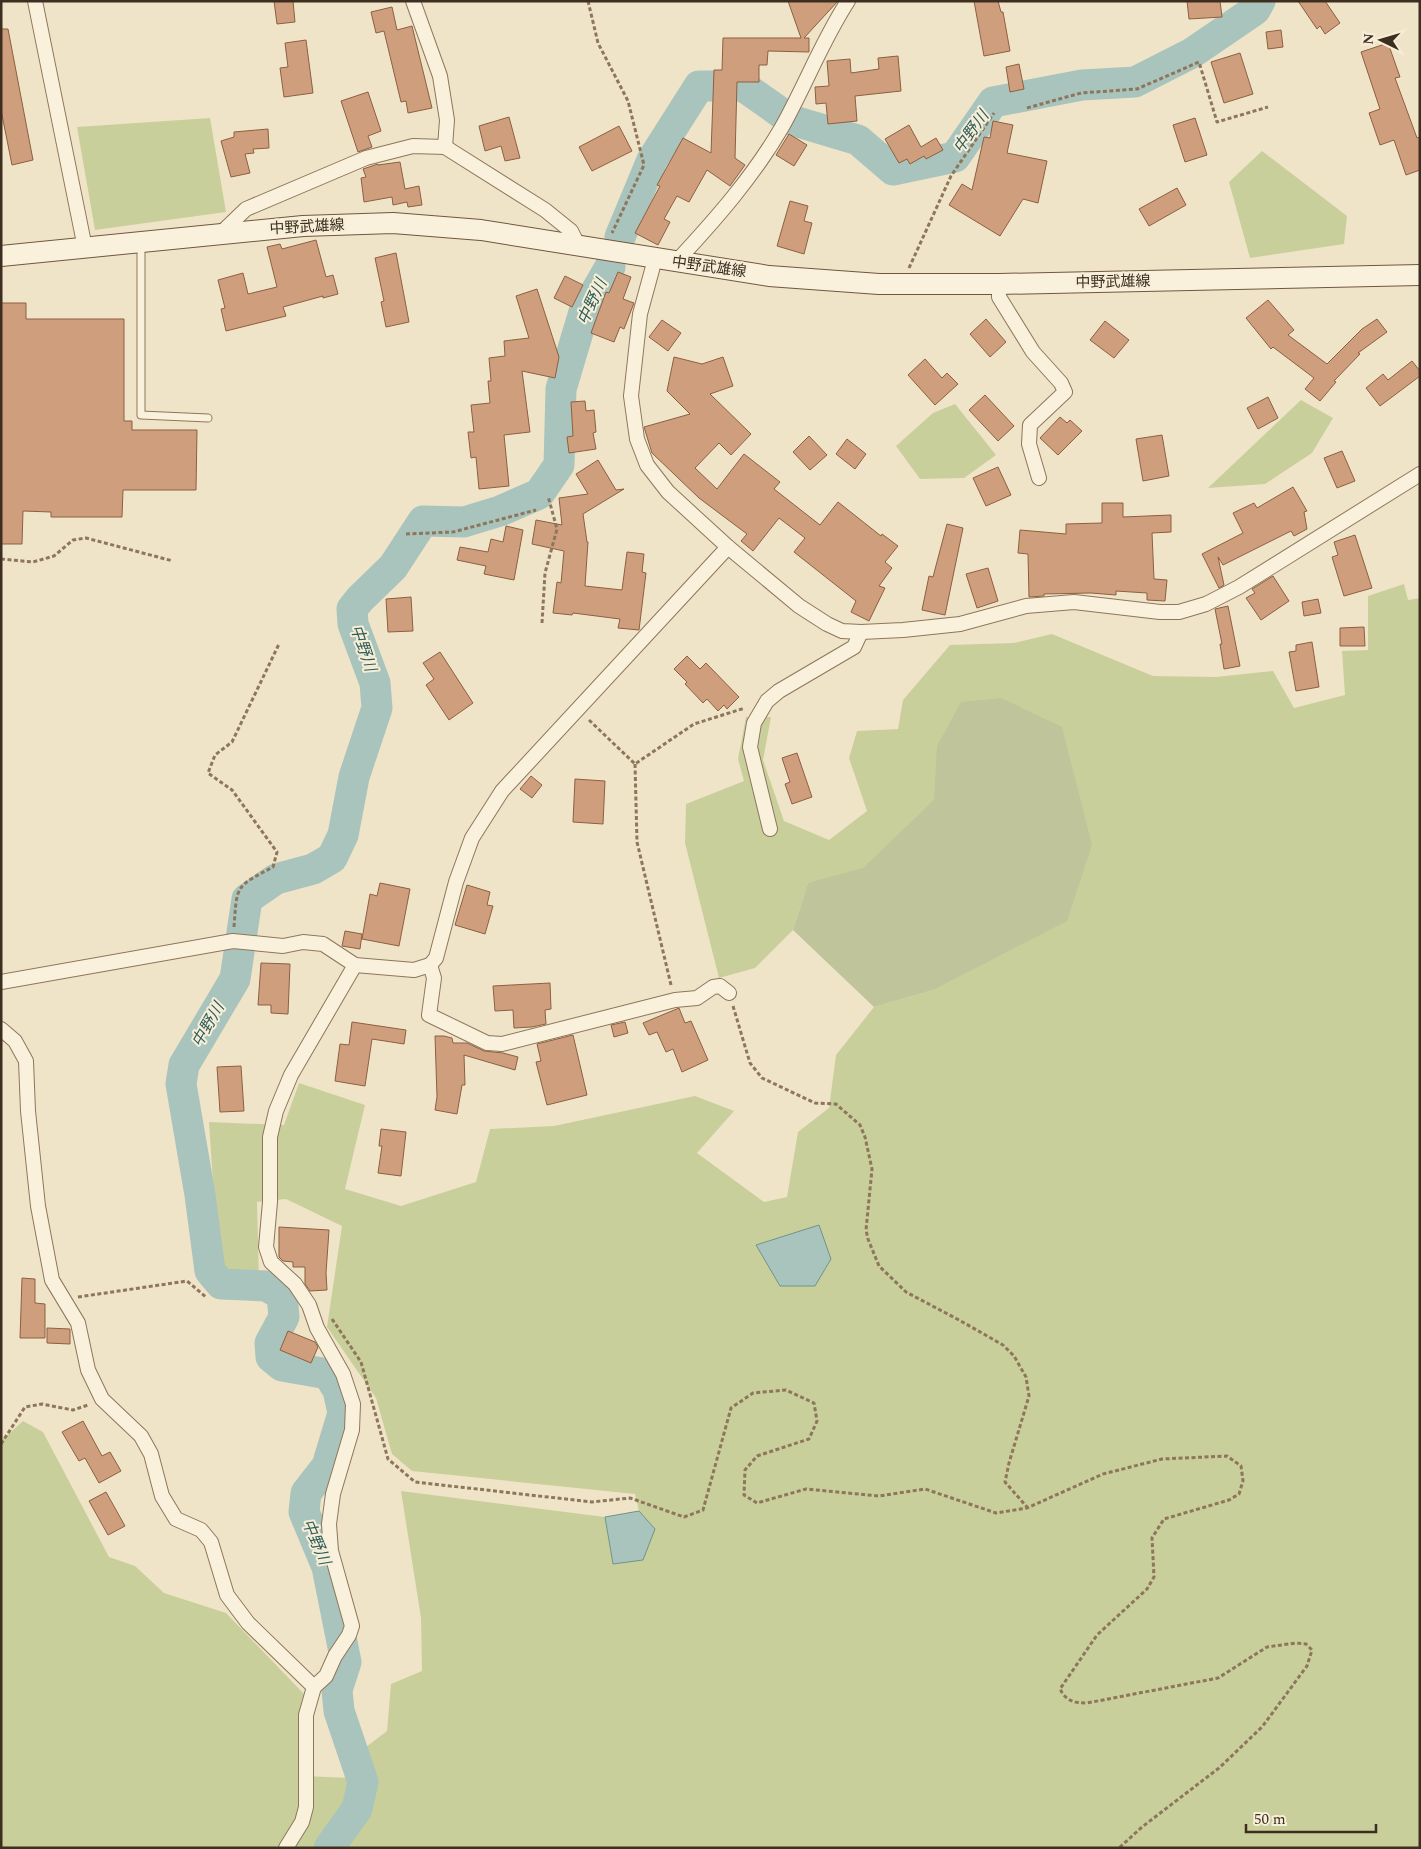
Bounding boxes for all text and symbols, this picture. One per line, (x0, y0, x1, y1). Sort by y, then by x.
north arrow (1356, 15, 1406, 65)
text: N (1358, 32, 1380, 46)
water label: 中野川 (947, 104, 996, 158)
street label: 中野武雄線 (269, 214, 345, 240)
street label: 中野武雄線 (670, 250, 748, 284)
street label: 中野武雄線 (1075, 270, 1151, 294)
water label: 中野川 (571, 273, 614, 329)
water label: 中野川 (344, 621, 383, 676)
water label: 中野川 (186, 996, 231, 1052)
water label: 中野川 (296, 1515, 337, 1571)
scale bar (1246, 1802, 1376, 1834)
text: 50 m (1254, 1808, 1286, 1831)

